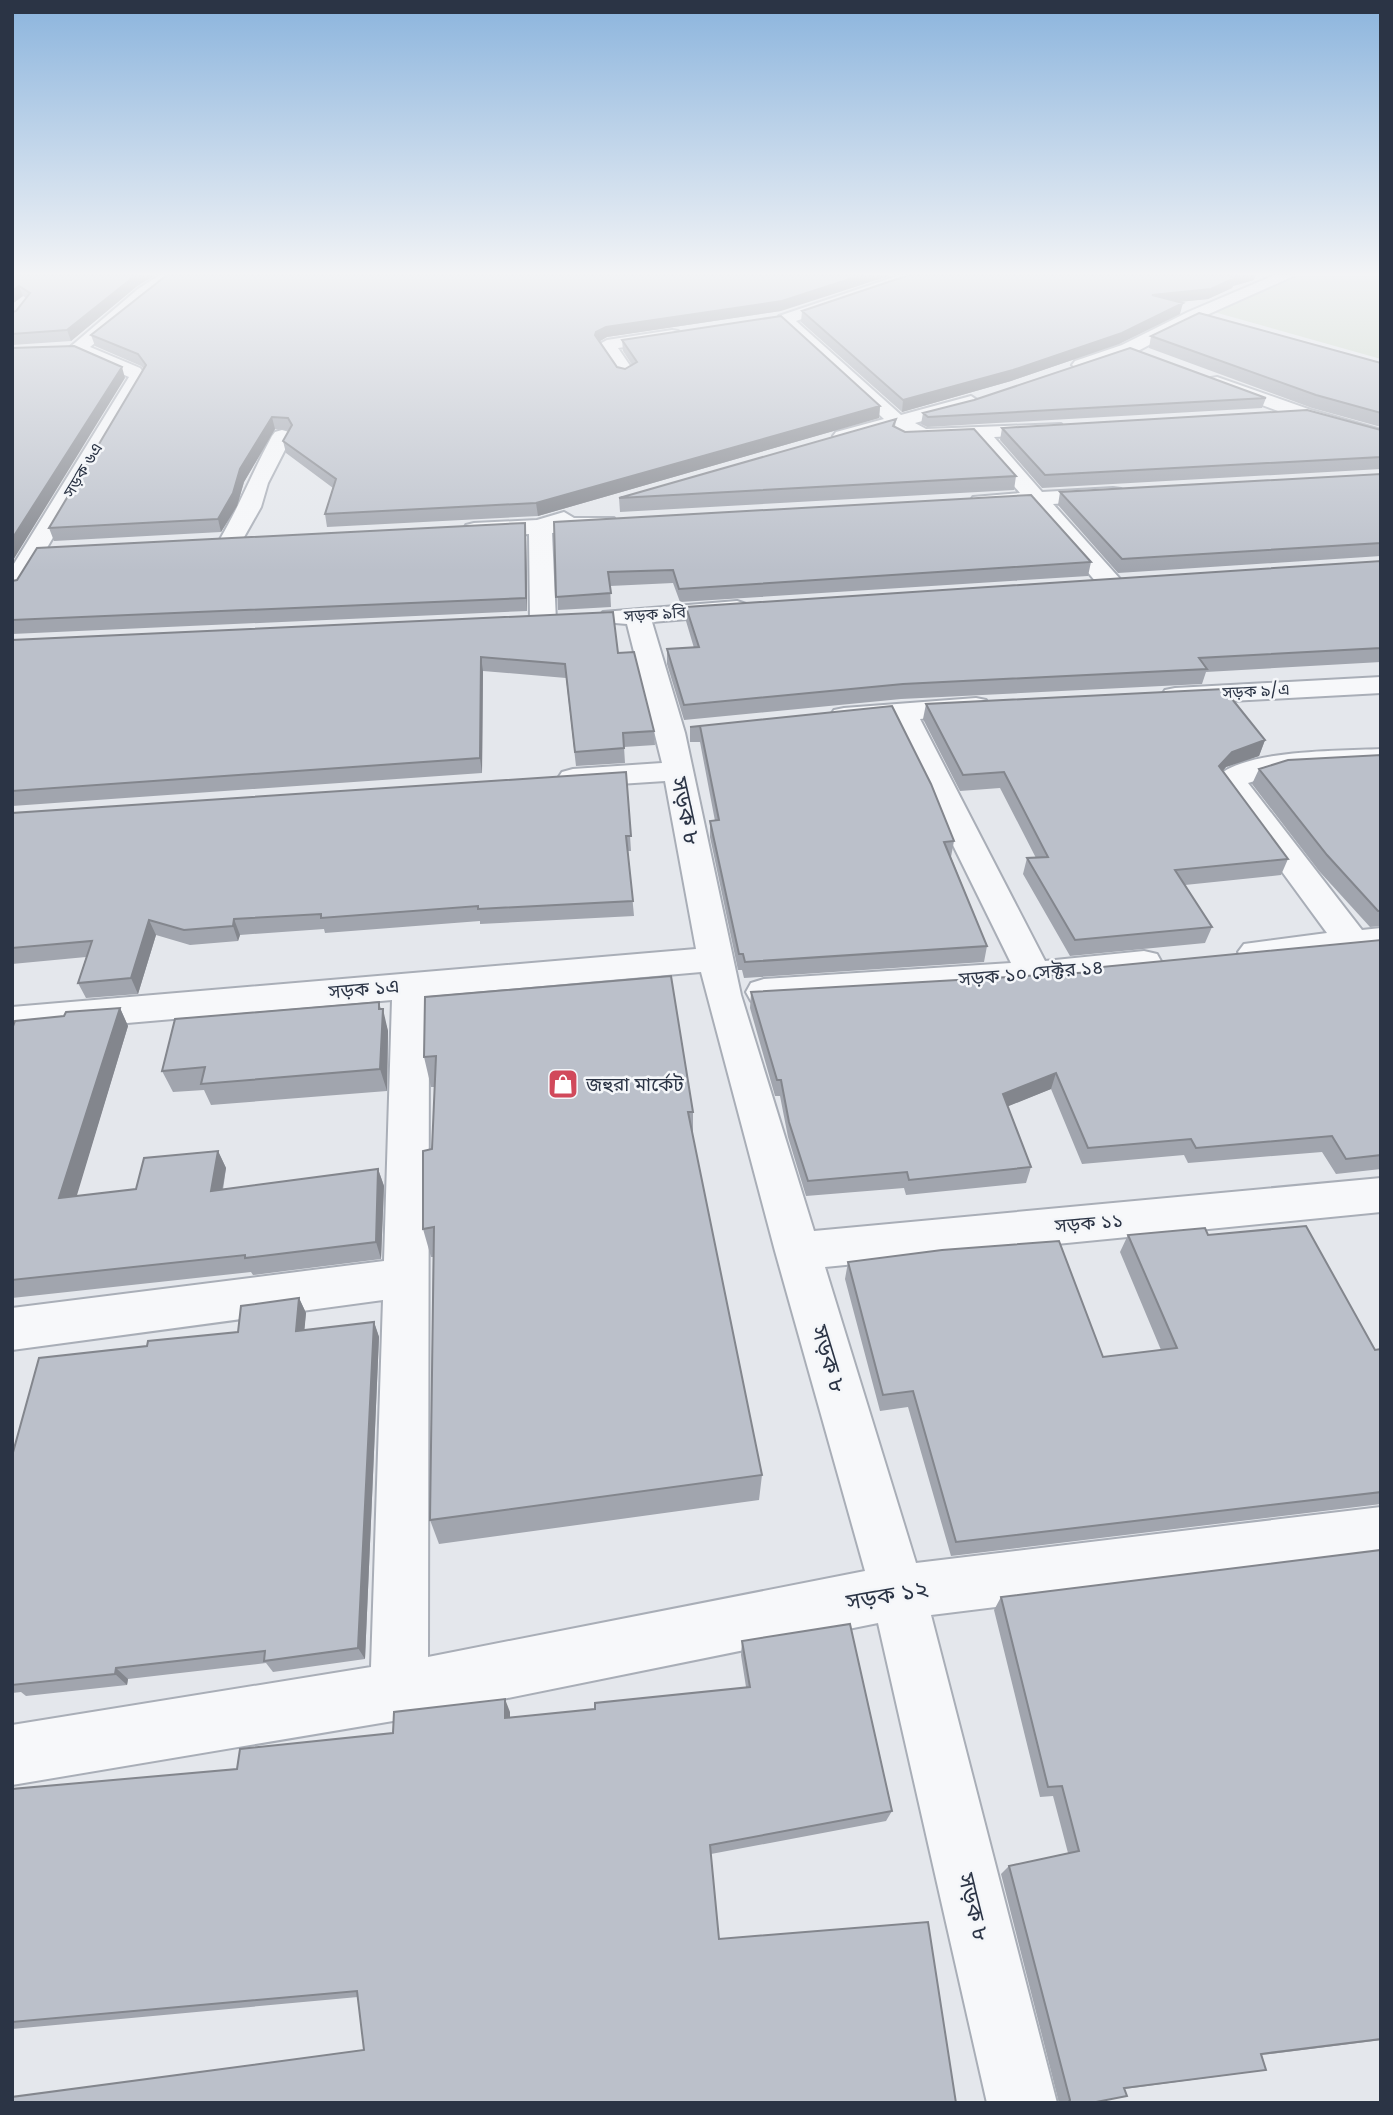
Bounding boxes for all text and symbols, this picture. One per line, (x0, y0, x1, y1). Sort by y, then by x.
street label: সড়ক ৬এ (57, 438, 108, 502)
street label: সড়ক ৯বি (622, 600, 687, 628)
street label: সড়ক ৯/এ (1221, 678, 1290, 704)
street label: সড়ক ৮ (663, 773, 709, 848)
street label: সড়ক ১০ সেক্টর ১৪ (957, 953, 1104, 993)
street label: সড়ক ১এ (327, 972, 401, 1006)
shop icon: জহুরা মার্কেট (546, 1067, 580, 1101)
place label: জহুরা মার্কেট (585, 1071, 684, 1098)
street label: সড়ক ১১ (1053, 1207, 1124, 1240)
street label: সড়ক ৮ (803, 1320, 854, 1397)
street label: সড়ক ১২ (843, 1572, 931, 1618)
street label: সড়ক ৮ (950, 1869, 998, 1944)

